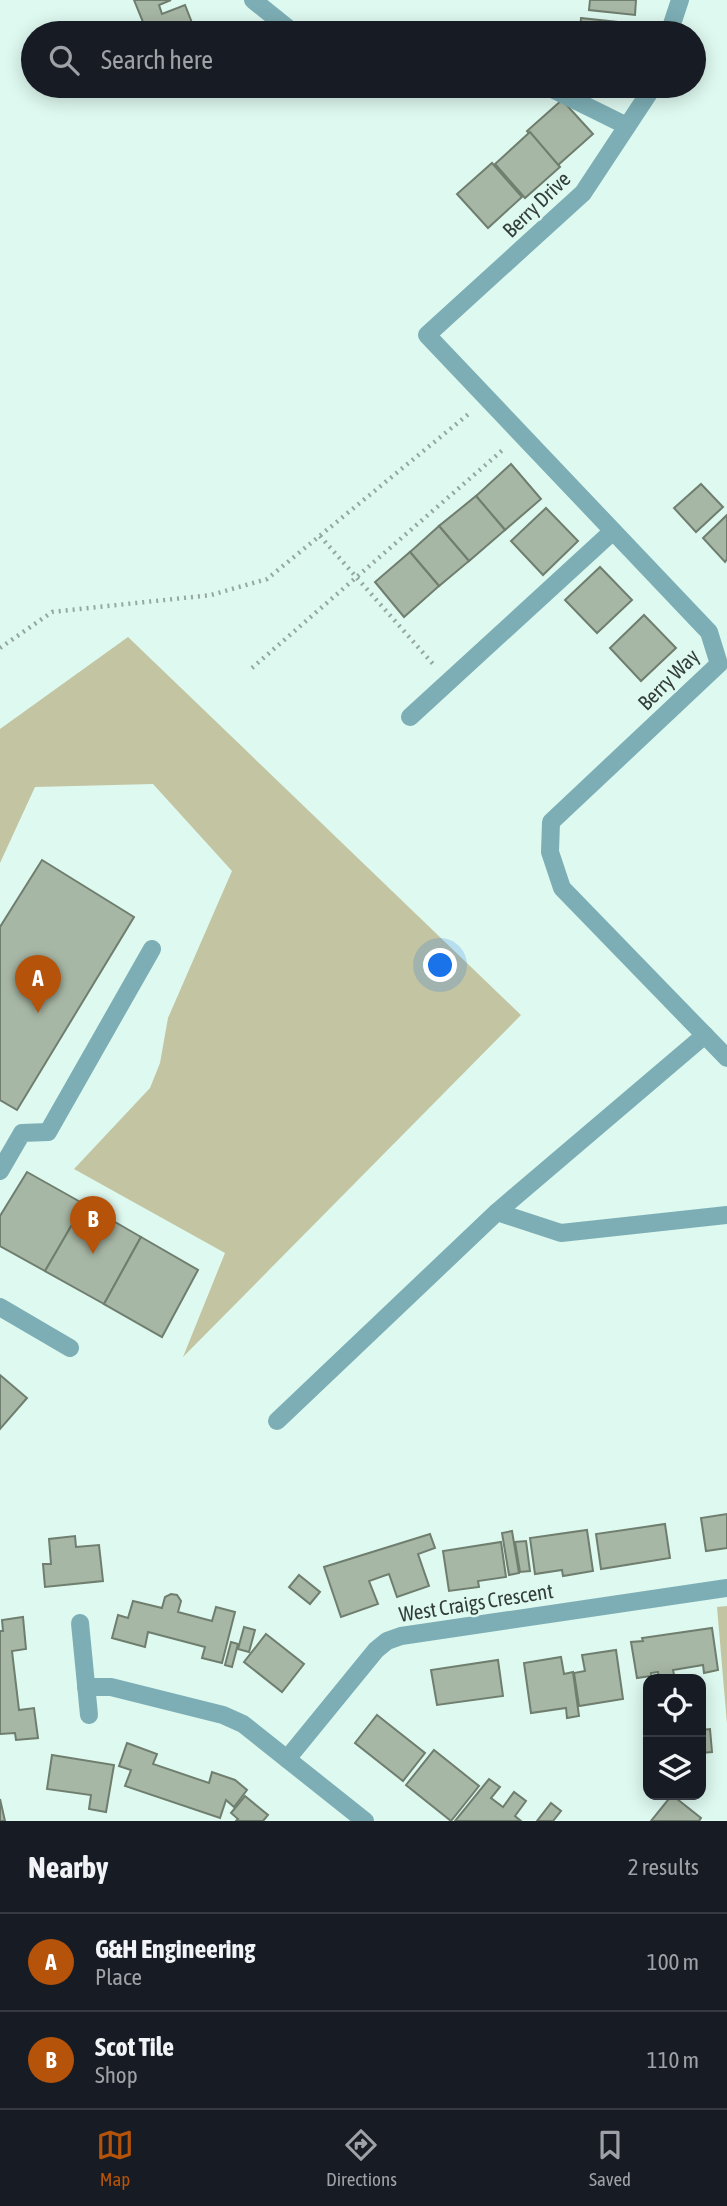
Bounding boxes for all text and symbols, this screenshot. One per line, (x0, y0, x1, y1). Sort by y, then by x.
search box (21, 21, 706, 98)
icon: search (45, 41, 83, 79)
text: Search here (101, 45, 213, 75)
street label: Berry Drive (497, 166, 575, 242)
street label: Berry Way (632, 643, 704, 715)
your location (423, 948, 457, 982)
pin: A (15, 955, 61, 1013)
pin: B (70, 1196, 116, 1254)
street label: West Craigs Crescent (397, 1578, 555, 1626)
map controls (643, 1674, 706, 1800)
button: locate (643, 1674, 706, 1737)
button: layers (643, 1737, 706, 1800)
text: Nearby (28, 1850, 108, 1884)
text: 2 results (628, 1854, 699, 1880)
text: G&H Engineering (95, 1934, 255, 1964)
text: A (45, 1949, 57, 1975)
text: 100 m (647, 1949, 699, 1975)
text: Place (95, 1964, 142, 1990)
text: Scot Tile (95, 2032, 174, 2062)
text: B (46, 2047, 56, 2073)
text: 110 m (647, 2047, 699, 2073)
text: Shop (95, 2062, 138, 2088)
tab: Map (96, 2126, 134, 2190)
tab: Directions (326, 2126, 397, 2190)
tab: Saved (589, 2126, 631, 2190)

